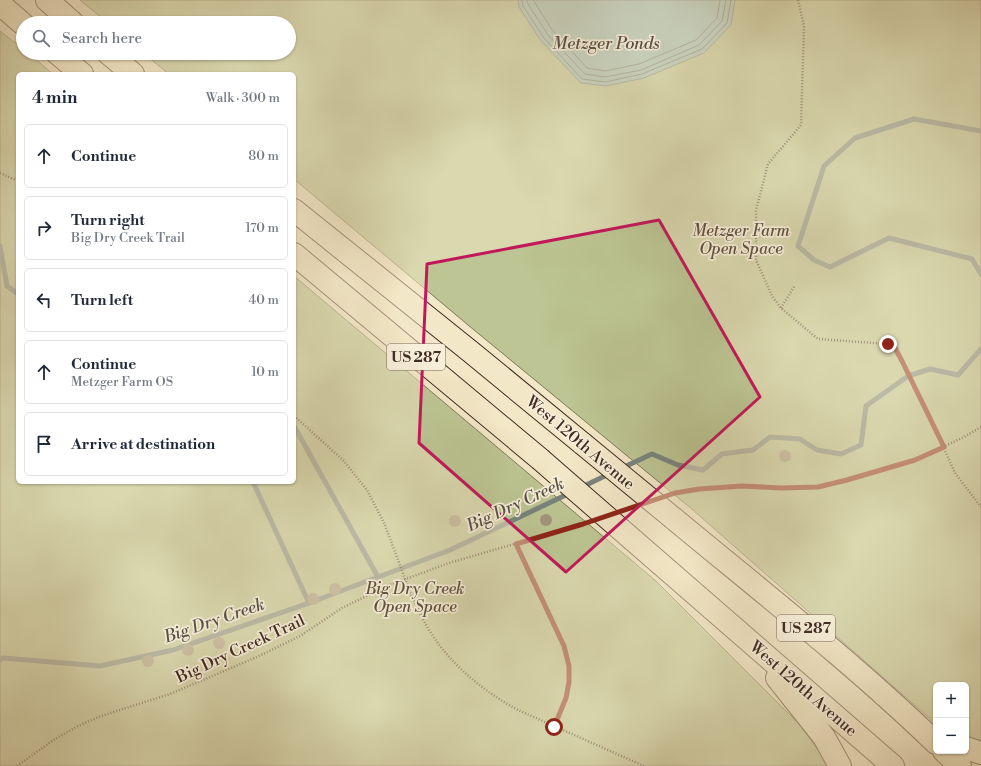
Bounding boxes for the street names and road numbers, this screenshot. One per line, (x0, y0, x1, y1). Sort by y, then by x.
road number: US 287 (387, 344, 445, 370)
street label: West 120th Avenue (521, 391, 639, 494)
street label: Big Dry Creek Trail (172, 610, 308, 688)
road number: US 287 (777, 615, 835, 641)
street label: West 120th Avenue (745, 636, 861, 741)

